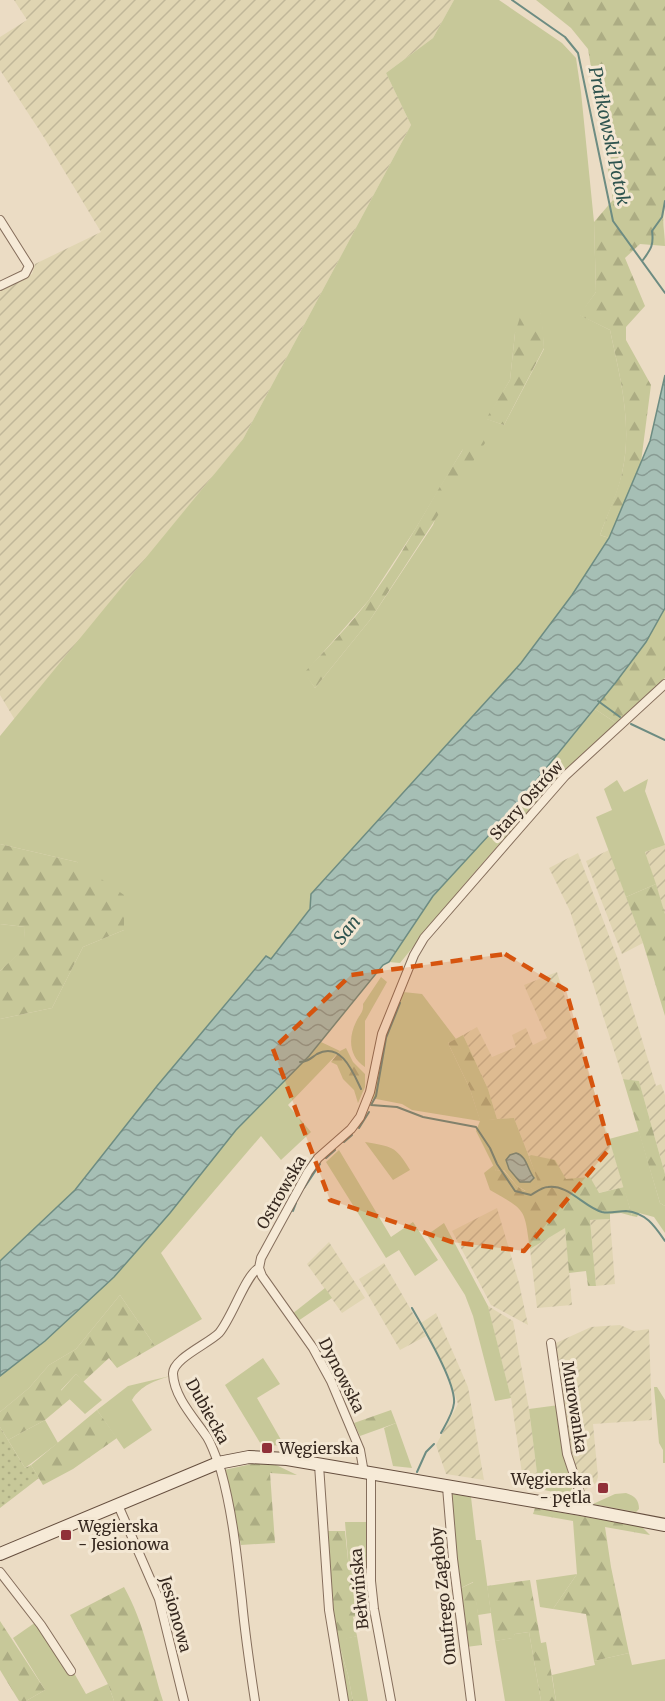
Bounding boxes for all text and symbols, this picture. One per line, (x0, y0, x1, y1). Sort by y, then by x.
water label: Prałkowski Potok (584, 64, 635, 208)
street label: Stary Ostrów (485, 756, 567, 844)
water label: San (328, 910, 365, 949)
street label: Ostrowska (252, 1151, 310, 1232)
street label: Dynowska (315, 1334, 370, 1416)
street label: Murowanka (558, 1360, 592, 1455)
street label: Dubiecka (182, 1375, 234, 1448)
place label: Węgierska (278, 1438, 360, 1458)
marker: Węgierska (260, 1441, 274, 1455)
place label: Węgierska - pętla (510, 1469, 591, 1507)
marker: Węgierska - pętla (596, 1481, 610, 1495)
place label: Węgierska - Jesionowa (77, 1516, 170, 1554)
street label: Onufrego Zagłoby (426, 1525, 460, 1666)
marker: Węgierska - Jesionowa (59, 1528, 73, 1542)
street label: Bełwińska (345, 1547, 373, 1630)
street label: Jesionowa (155, 1573, 196, 1655)

